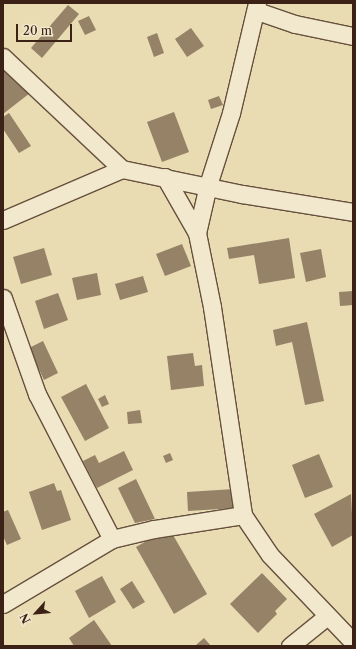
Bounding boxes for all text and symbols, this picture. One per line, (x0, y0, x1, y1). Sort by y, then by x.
scale bar (18, 16, 74, 42)
text: 20 m (23, 23, 52, 38)
north arrow (16, 593, 56, 633)
text: N (17, 611, 34, 626)

